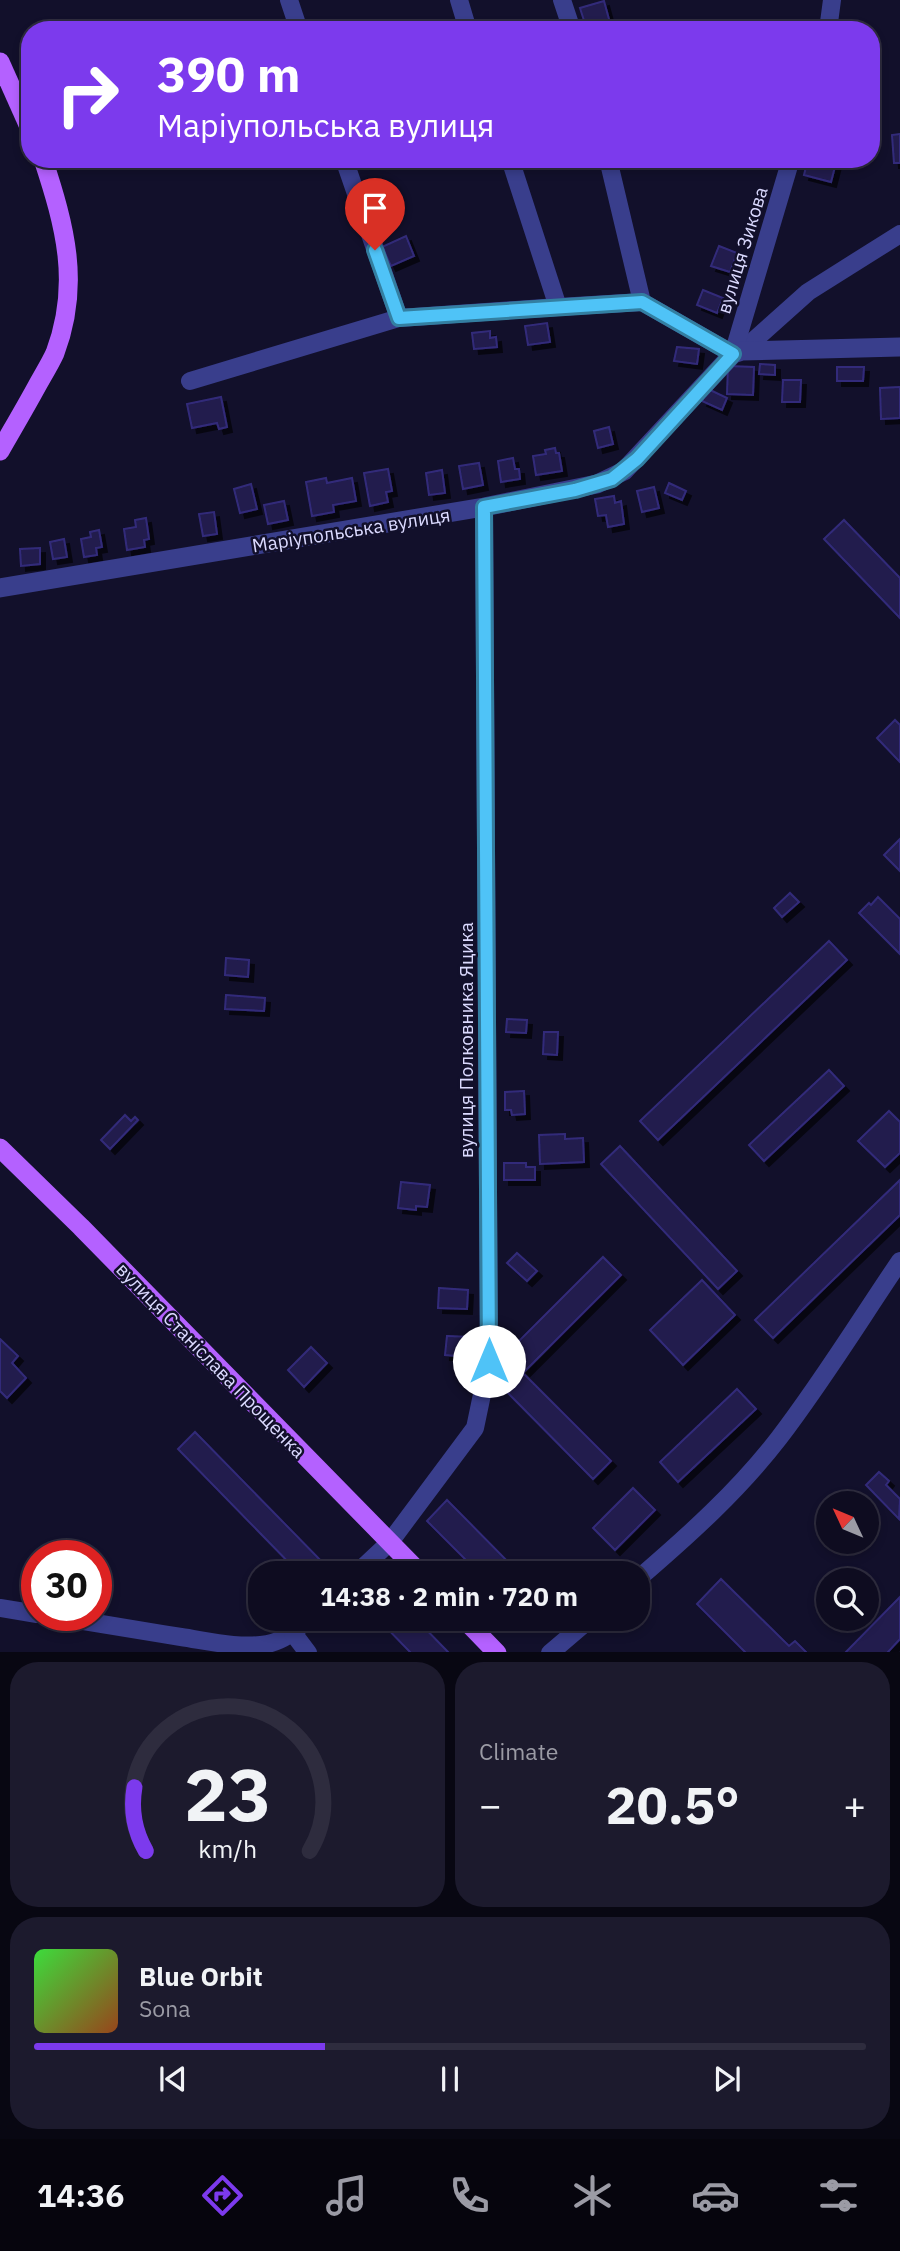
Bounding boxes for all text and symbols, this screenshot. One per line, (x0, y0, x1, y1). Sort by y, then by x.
text: 390 m (157, 42, 301, 105)
icon: right (42, 49, 133, 140)
text: Маріупольська вулиця (157, 104, 494, 146)
pin (345, 178, 405, 250)
street label: вулиця Зикова (711, 184, 773, 316)
icon: arrive (356, 189, 394, 227)
street label: Маріупольська вулиця (250, 502, 452, 558)
street label: вулиця Полковника Яцика (454, 922, 478, 1158)
street label: вулиця Станіслава Прощенка (111, 1257, 311, 1463)
position arrow (452, 1324, 526, 1398)
north arrow (816, 1491, 878, 1554)
map controls (816, 1491, 879, 1631)
speed limit sign: 30 (21, 1540, 112, 1631)
button: search (816, 1568, 879, 1631)
text: 14:38 · 2 min · 720 m (320, 1579, 578, 1613)
text: Climate (479, 1736, 558, 1766)
text: 23 (184, 1746, 271, 1841)
text: 20.5° (605, 1771, 740, 1838)
text: − (479, 1780, 502, 1829)
text: + (843, 1780, 866, 1829)
text: km/h (198, 1831, 257, 1864)
text: Blue Orbit (139, 1959, 263, 1993)
text: Sona (139, 1993, 191, 2023)
icon: previous (154, 2060, 192, 2098)
icon: pause (431, 2060, 469, 2098)
icon: next (708, 2060, 746, 2098)
icon: directions (198, 2171, 247, 2220)
icon: music (322, 2171, 371, 2220)
icon: phone (445, 2171, 494, 2220)
icon: climate (568, 2171, 617, 2220)
icon: car (691, 2171, 740, 2220)
icon: filters (814, 2171, 863, 2220)
text: 14:36 (37, 2174, 124, 2216)

